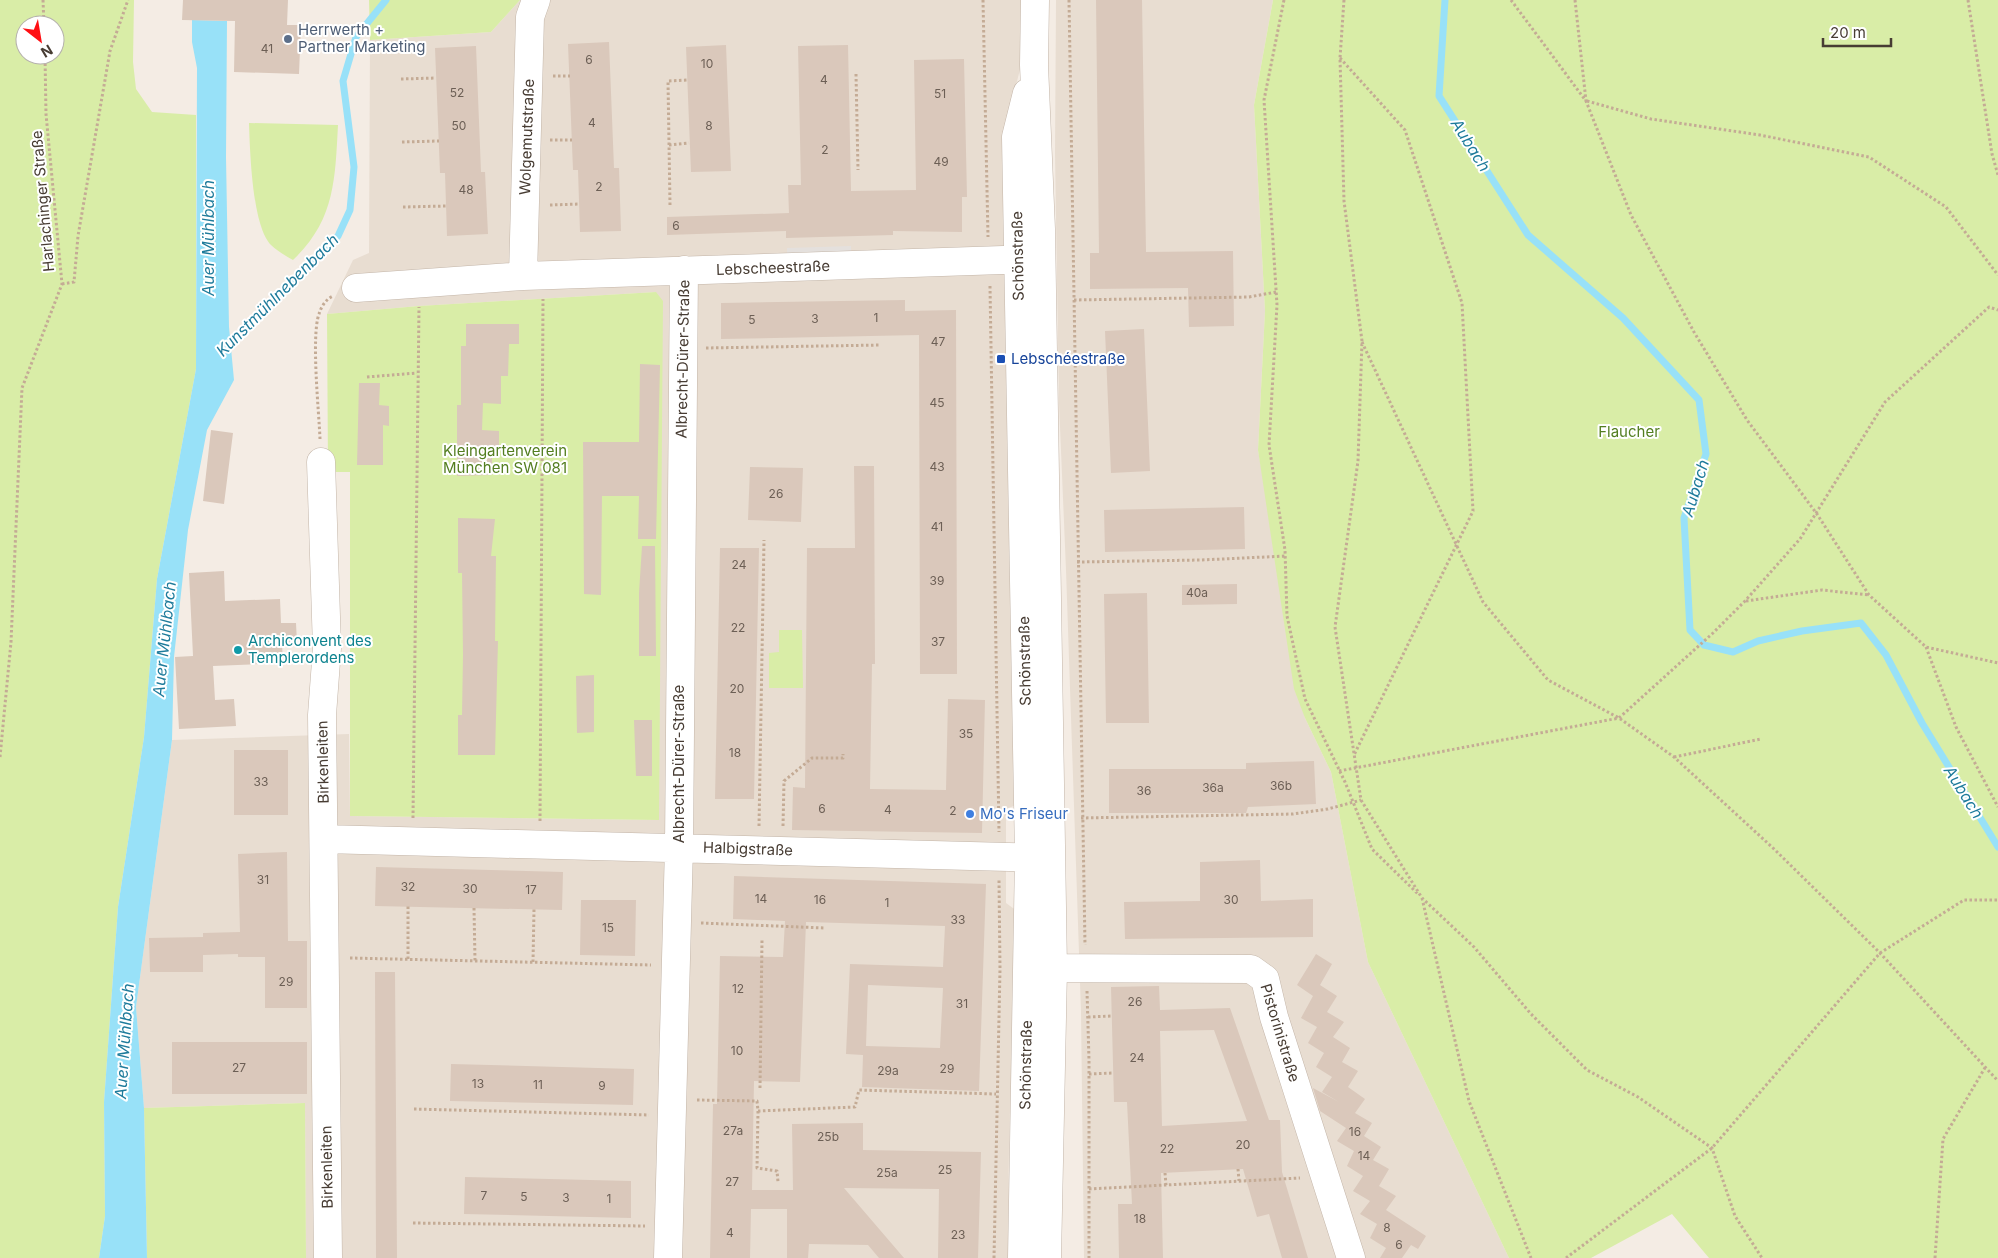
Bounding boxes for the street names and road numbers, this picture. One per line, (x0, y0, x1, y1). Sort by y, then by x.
street label: Wolgemutstraße (515, 79, 538, 195)
street label: Harlachinger Straße (27, 130, 58, 273)
street label: Schönstraße (1007, 211, 1028, 301)
street label: Lebscheestraße (716, 256, 830, 279)
street label: Albrecht-Dürer-Straße (672, 280, 693, 438)
street label: Schönstraße (1014, 616, 1035, 706)
street label: Albrecht-Dürer-Straße (669, 685, 688, 843)
street label: Birkenleiten (312, 720, 333, 804)
street label: Halbigstraße (703, 837, 793, 860)
street label: Pistorinistraße (1257, 981, 1304, 1084)
street label: Schönstraße (1015, 1020, 1036, 1110)
street label: Birkenleiten (316, 1125, 337, 1209)

